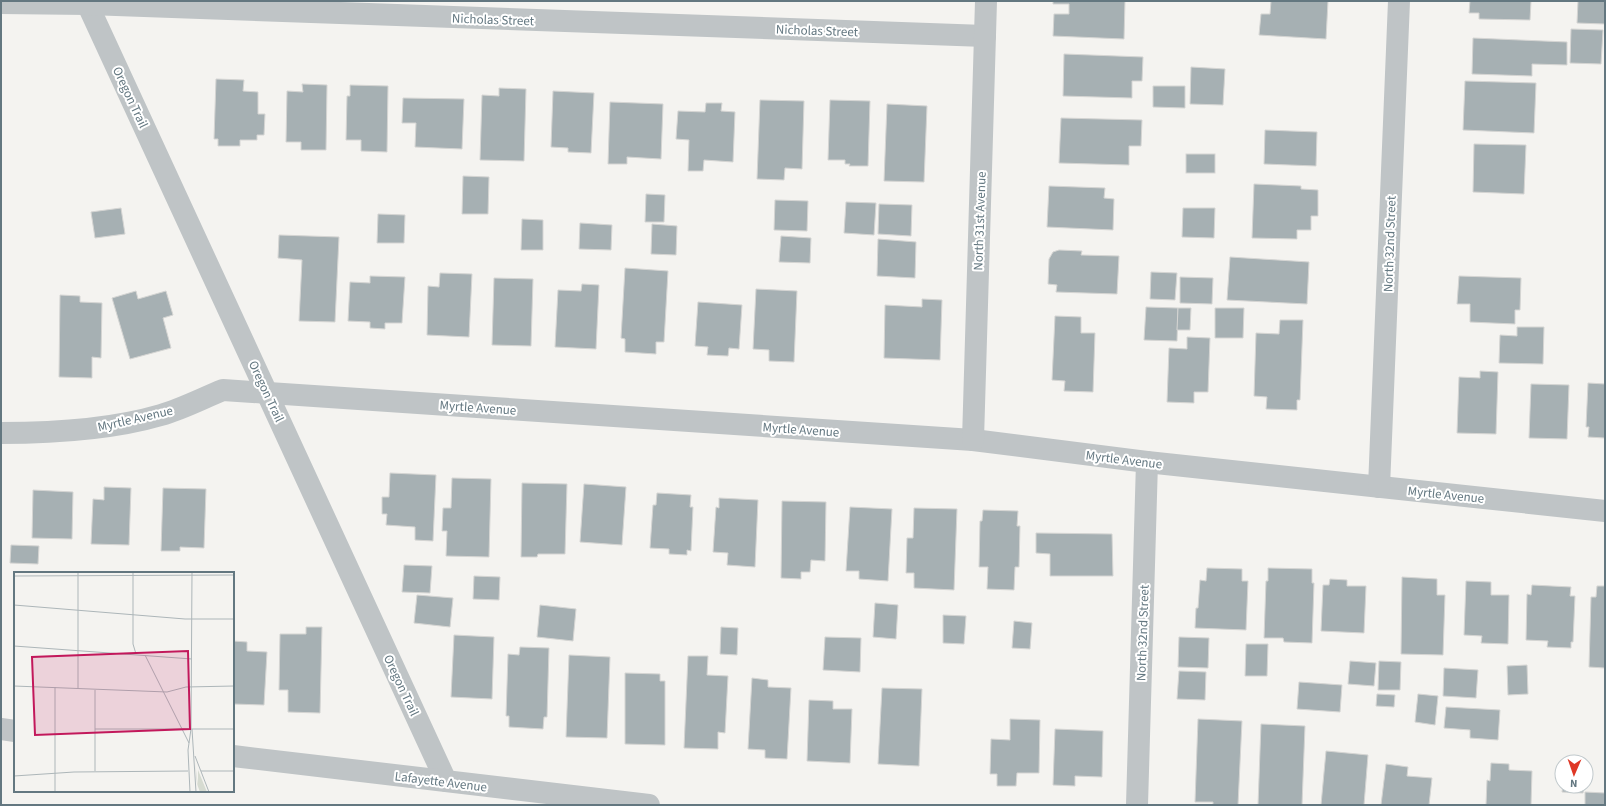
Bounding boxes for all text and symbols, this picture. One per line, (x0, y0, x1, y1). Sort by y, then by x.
street label: Nicholas Street (452, 10, 535, 30)
street label: Nicholas Street (776, 21, 859, 41)
street label: Oregon Trail (108, 64, 152, 131)
street label: North 31st Avenue (969, 171, 991, 271)
street label: North 32nd Street (1379, 195, 1401, 293)
street label: Oregon Trail (244, 358, 288, 425)
street label: Myrtle Avenue (439, 396, 517, 420)
street label: Myrtle Avenue (96, 402, 175, 436)
street label: Myrtle Avenue (762, 418, 840, 442)
street label: Myrtle Avenue (1085, 446, 1163, 474)
street label: Myrtle Avenue (1407, 482, 1485, 508)
inset map (14, 572, 234, 792)
street label: North 32nd Street (1132, 584, 1154, 682)
street label: Oregon Trail (379, 652, 423, 719)
north arrow (1554, 754, 1594, 794)
street label: Lafayette Avenue (394, 767, 488, 797)
text: N (1570, 776, 1578, 791)

